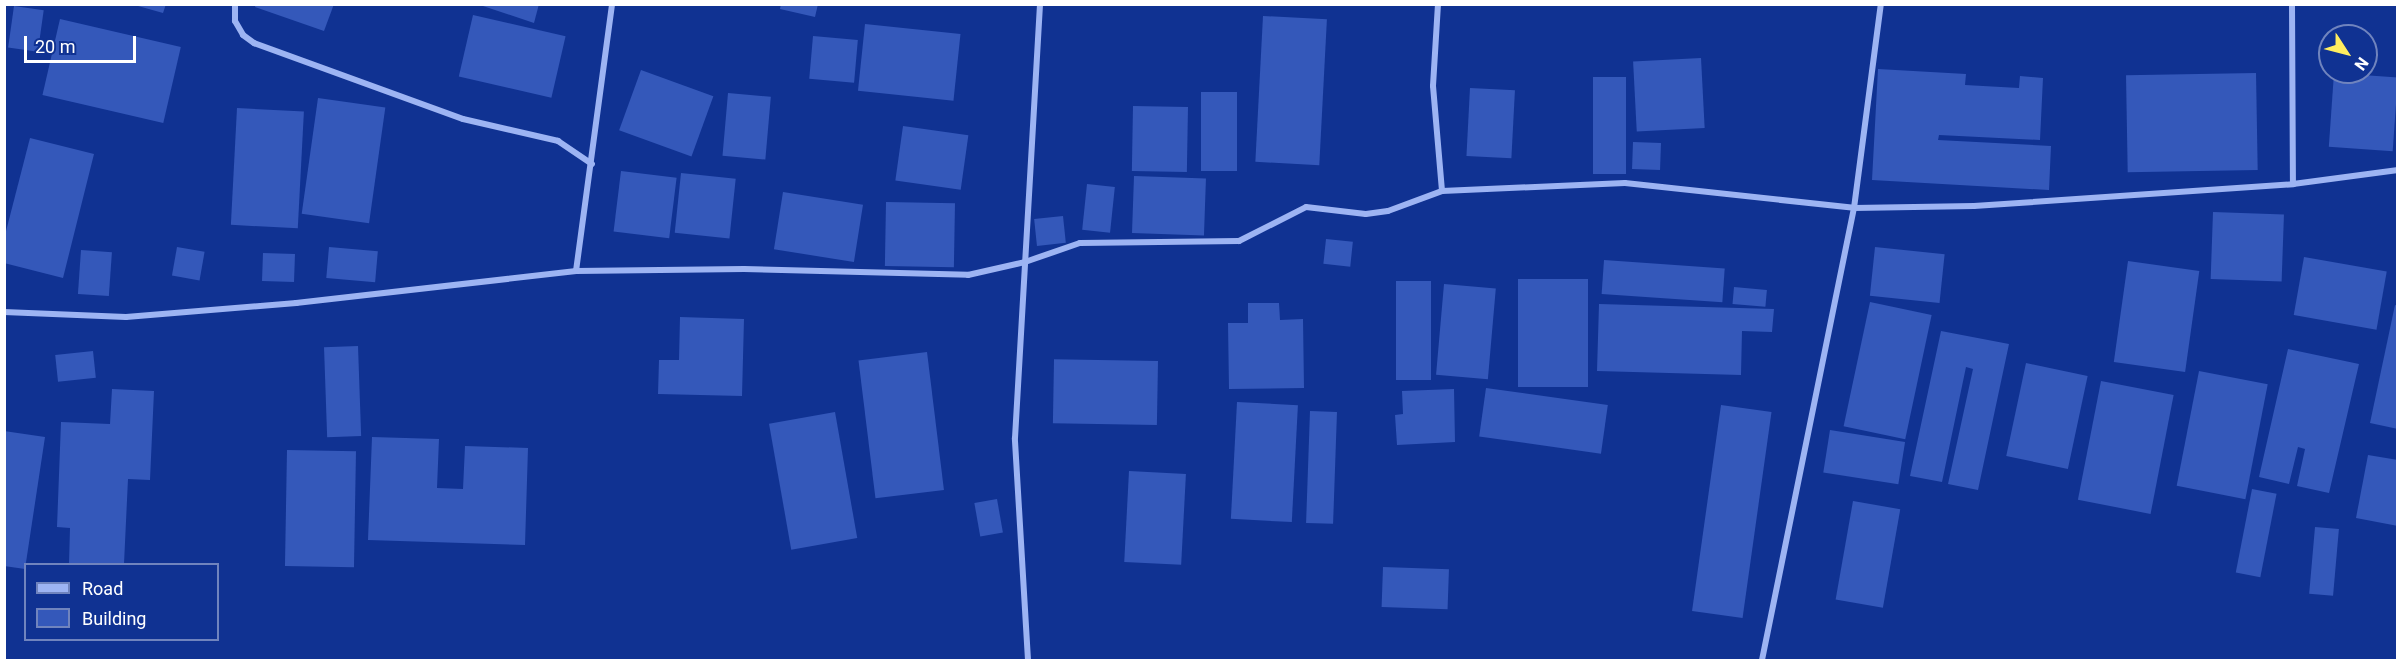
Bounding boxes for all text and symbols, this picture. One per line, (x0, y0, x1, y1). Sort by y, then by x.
scale bar (27, 24, 140, 62)
north arrow (2318, 24, 2378, 84)
text: 20 m (35, 36, 75, 57)
text: N (2350, 54, 2372, 74)
legend (24, 563, 219, 641)
text: Road (82, 578, 123, 599)
text: Building (82, 608, 146, 629)

